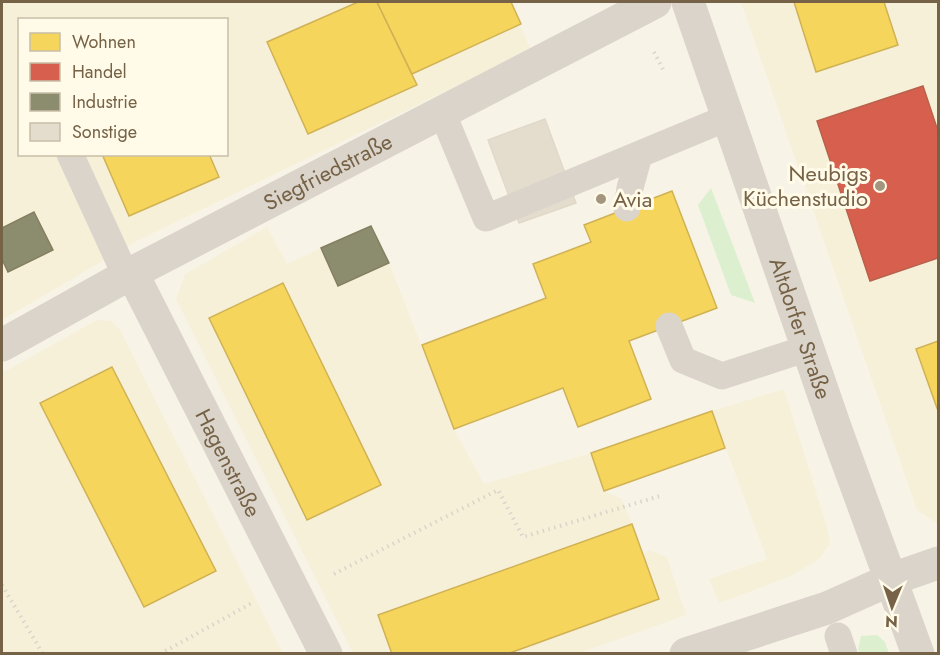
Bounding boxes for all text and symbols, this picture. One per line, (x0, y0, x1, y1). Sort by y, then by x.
legend (18, 18, 228, 156)
text: Wohnen (72, 29, 136, 55)
text: Handel (72, 59, 127, 85)
text: Industrie (72, 89, 137, 115)
text: Sonstige (72, 119, 137, 145)
street label: Siegfriedstraße (258, 125, 398, 218)
place label: Neubigs Küchenstudio (743, 157, 868, 214)
marker: Neubigs Küchenstudio (873, 179, 887, 193)
place label: Avia (613, 183, 652, 215)
marker: Avia (594, 192, 608, 206)
street label: Altdorfer Straße (761, 253, 840, 403)
street label: Hagenstraße (188, 403, 270, 523)
north arrow (862, 577, 922, 637)
text: N (885, 610, 898, 633)

